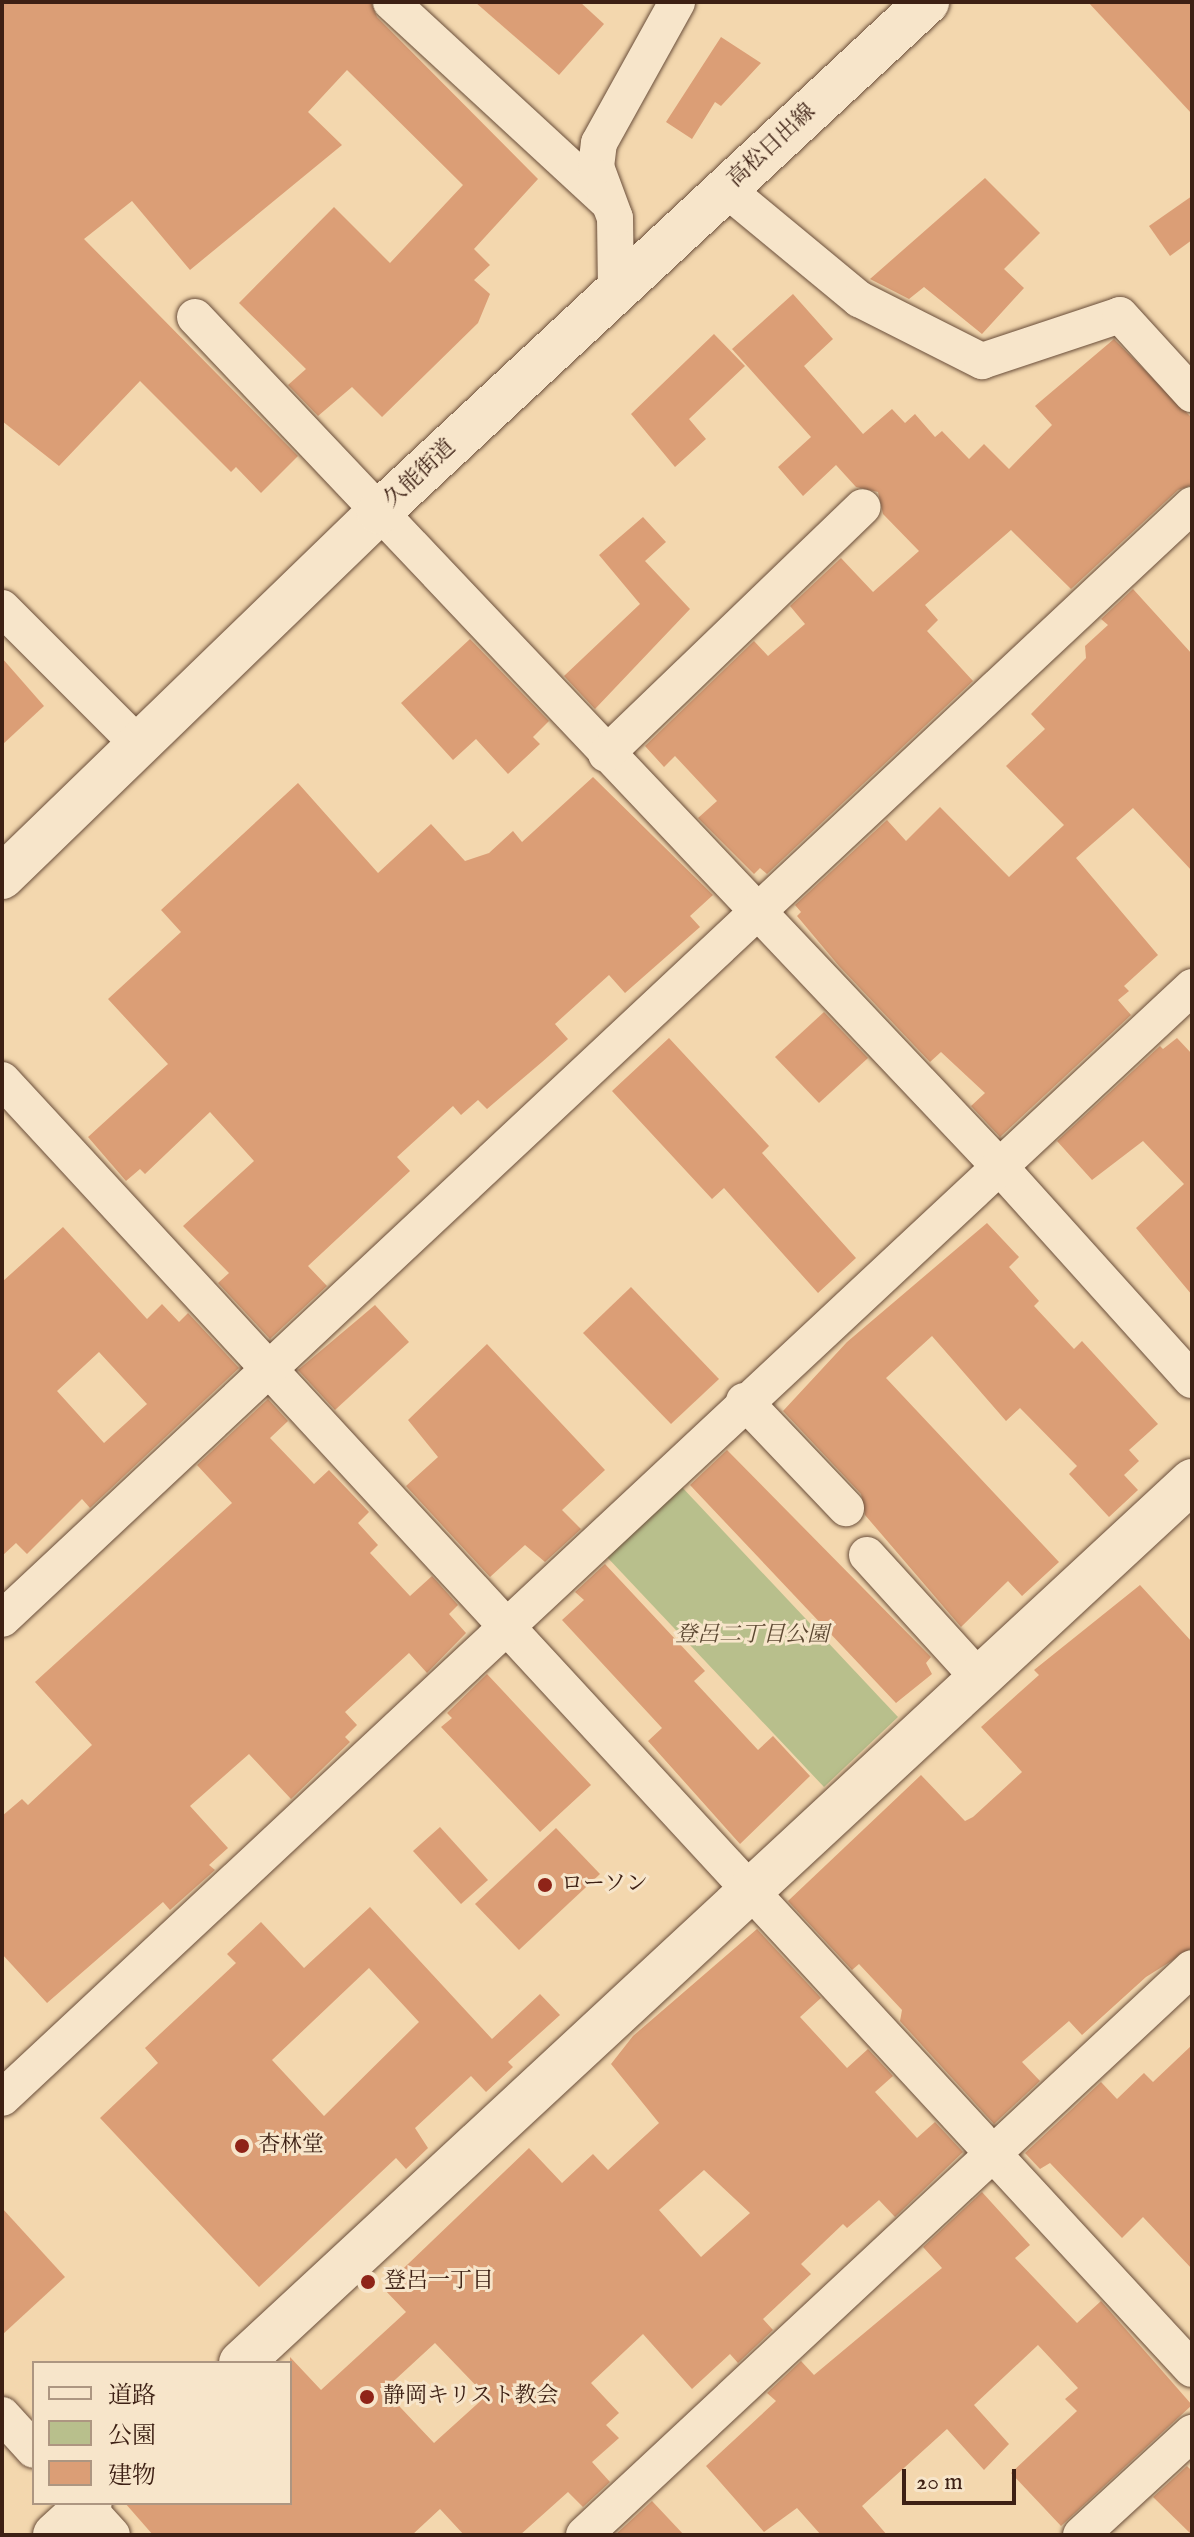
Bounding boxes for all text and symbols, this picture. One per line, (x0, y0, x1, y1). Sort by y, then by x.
street label: 高松日出線 (723, 99, 821, 193)
street label: 久能街道 (379, 434, 461, 514)
park label: 登呂二丁目公園 (675, 1623, 829, 1649)
place label: ローソン (561, 1872, 649, 1898)
marker: ローソン (536, 1876, 554, 1894)
place label: 杏林堂 (258, 2133, 324, 2159)
marker: 杏林堂 (233, 2137, 251, 2155)
place label: 登呂一丁目 (384, 2269, 494, 2295)
marker: 登呂一丁目 (359, 2273, 377, 2291)
legend (32, 2361, 292, 2505)
text: 道路 (108, 2381, 156, 2412)
place label: 静岡キリスト教会 (383, 2384, 559, 2410)
marker: 静岡キリスト教会 (358, 2388, 376, 2406)
text: 公園 (108, 2421, 156, 2452)
scale bar (906, 2453, 1020, 2503)
text: 建物 (108, 2461, 156, 2492)
text: 20 m (916, 2467, 963, 2498)

